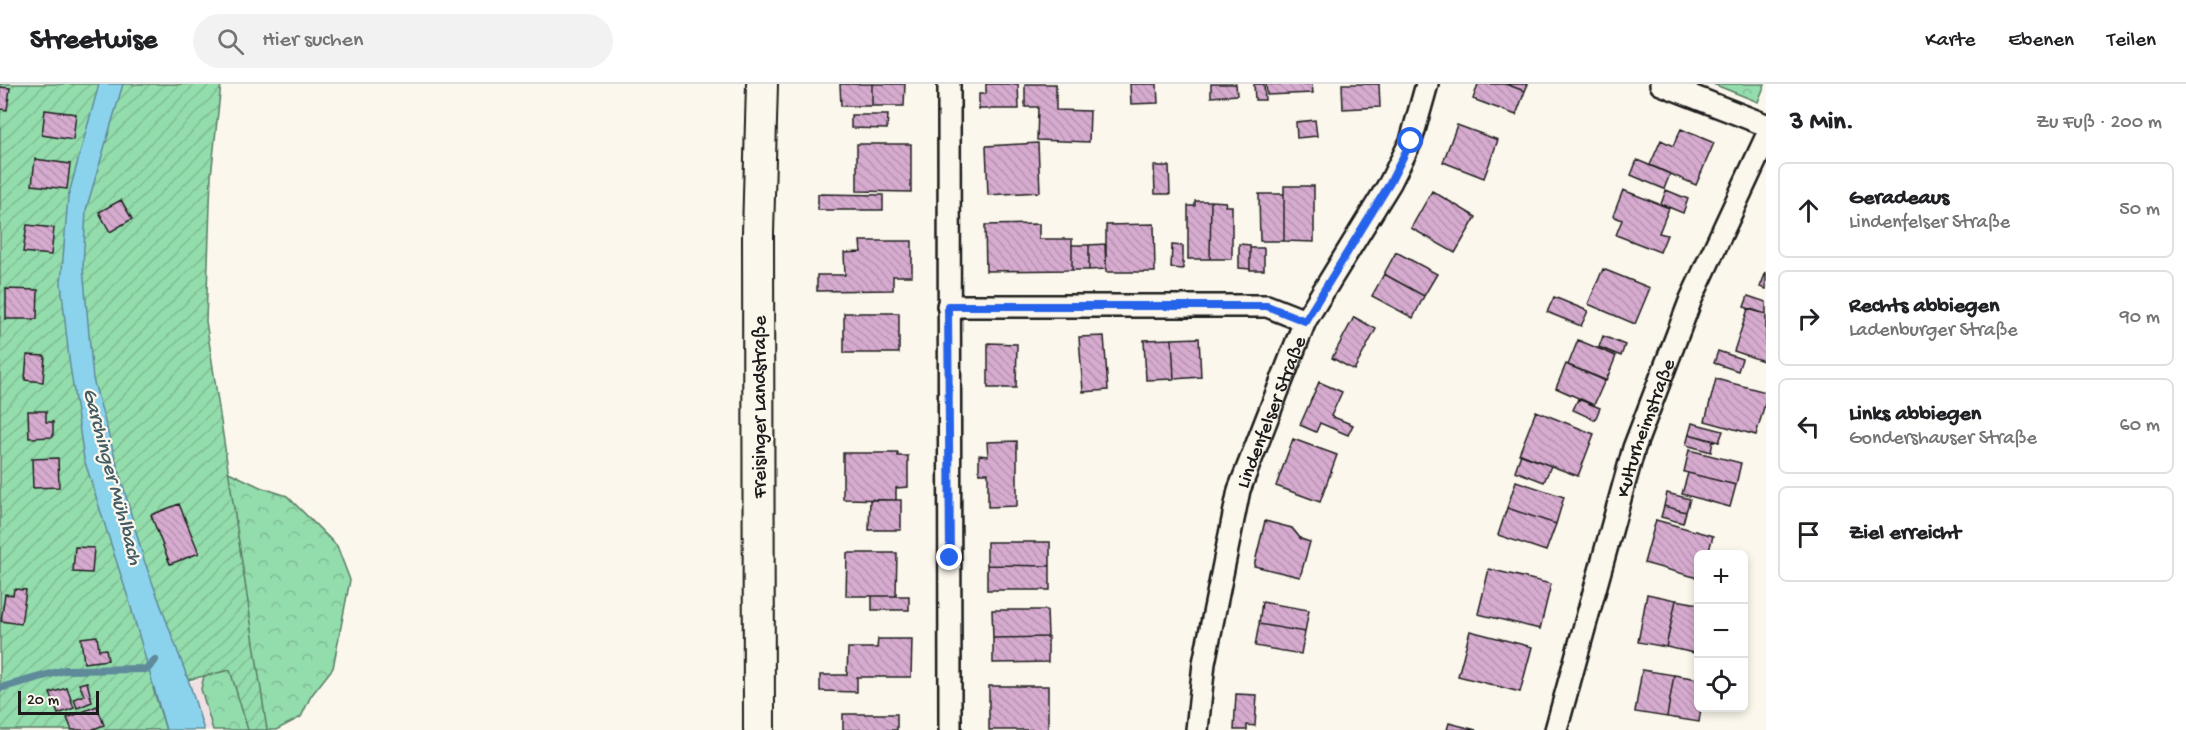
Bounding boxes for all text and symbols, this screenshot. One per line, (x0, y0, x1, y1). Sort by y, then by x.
search box (193, 14, 613, 68)
text: Streetwise (30, 25, 157, 58)
icon: search (214, 25, 247, 58)
text: Hier suchen (262, 28, 363, 54)
text: Karte (1925, 29, 1975, 54)
text: Ebenen (2008, 29, 2074, 54)
text: Teilen (2107, 29, 2156, 54)
text: 3 Min. (1790, 108, 1854, 139)
text: Zu Fuß · 200 m (2036, 112, 2162, 135)
route start (1397, 127, 1423, 153)
text: Geradeaus (1849, 186, 1949, 212)
icon: ahead (1792, 194, 1825, 227)
text: 50 m (2119, 199, 2160, 222)
text: Lindenfelser Straße (1849, 212, 2010, 235)
text: Rechts abbiegen (1849, 294, 1999, 320)
icon: right (1792, 302, 1825, 335)
text: 90 m (2120, 307, 2160, 330)
street label: Freisinger Landstraße (750, 315, 773, 499)
text: Ladenburger Straße (1849, 320, 2018, 343)
street label: Lindenfelser Straße (1233, 333, 1313, 492)
street label: Kulturheimstraße (1613, 356, 1682, 500)
water label: Garchinger Mühlbach (75, 386, 146, 569)
text: Links abbiegen (1849, 402, 1981, 428)
icon: left (1792, 410, 1825, 443)
text: 60 m (2120, 415, 2160, 438)
text: Gondershauser Straße (1849, 428, 2037, 451)
icon: arrive (1792, 518, 1825, 551)
text: Ziel erreicht (1849, 521, 1961, 547)
route end (936, 544, 962, 570)
map controls (1694, 550, 1748, 712)
button: + (1694, 550, 1748, 604)
button: − (1694, 604, 1748, 658)
button: locate (1694, 658, 1748, 712)
scale bar (18, 688, 99, 716)
text: 20 m (27, 692, 59, 711)

